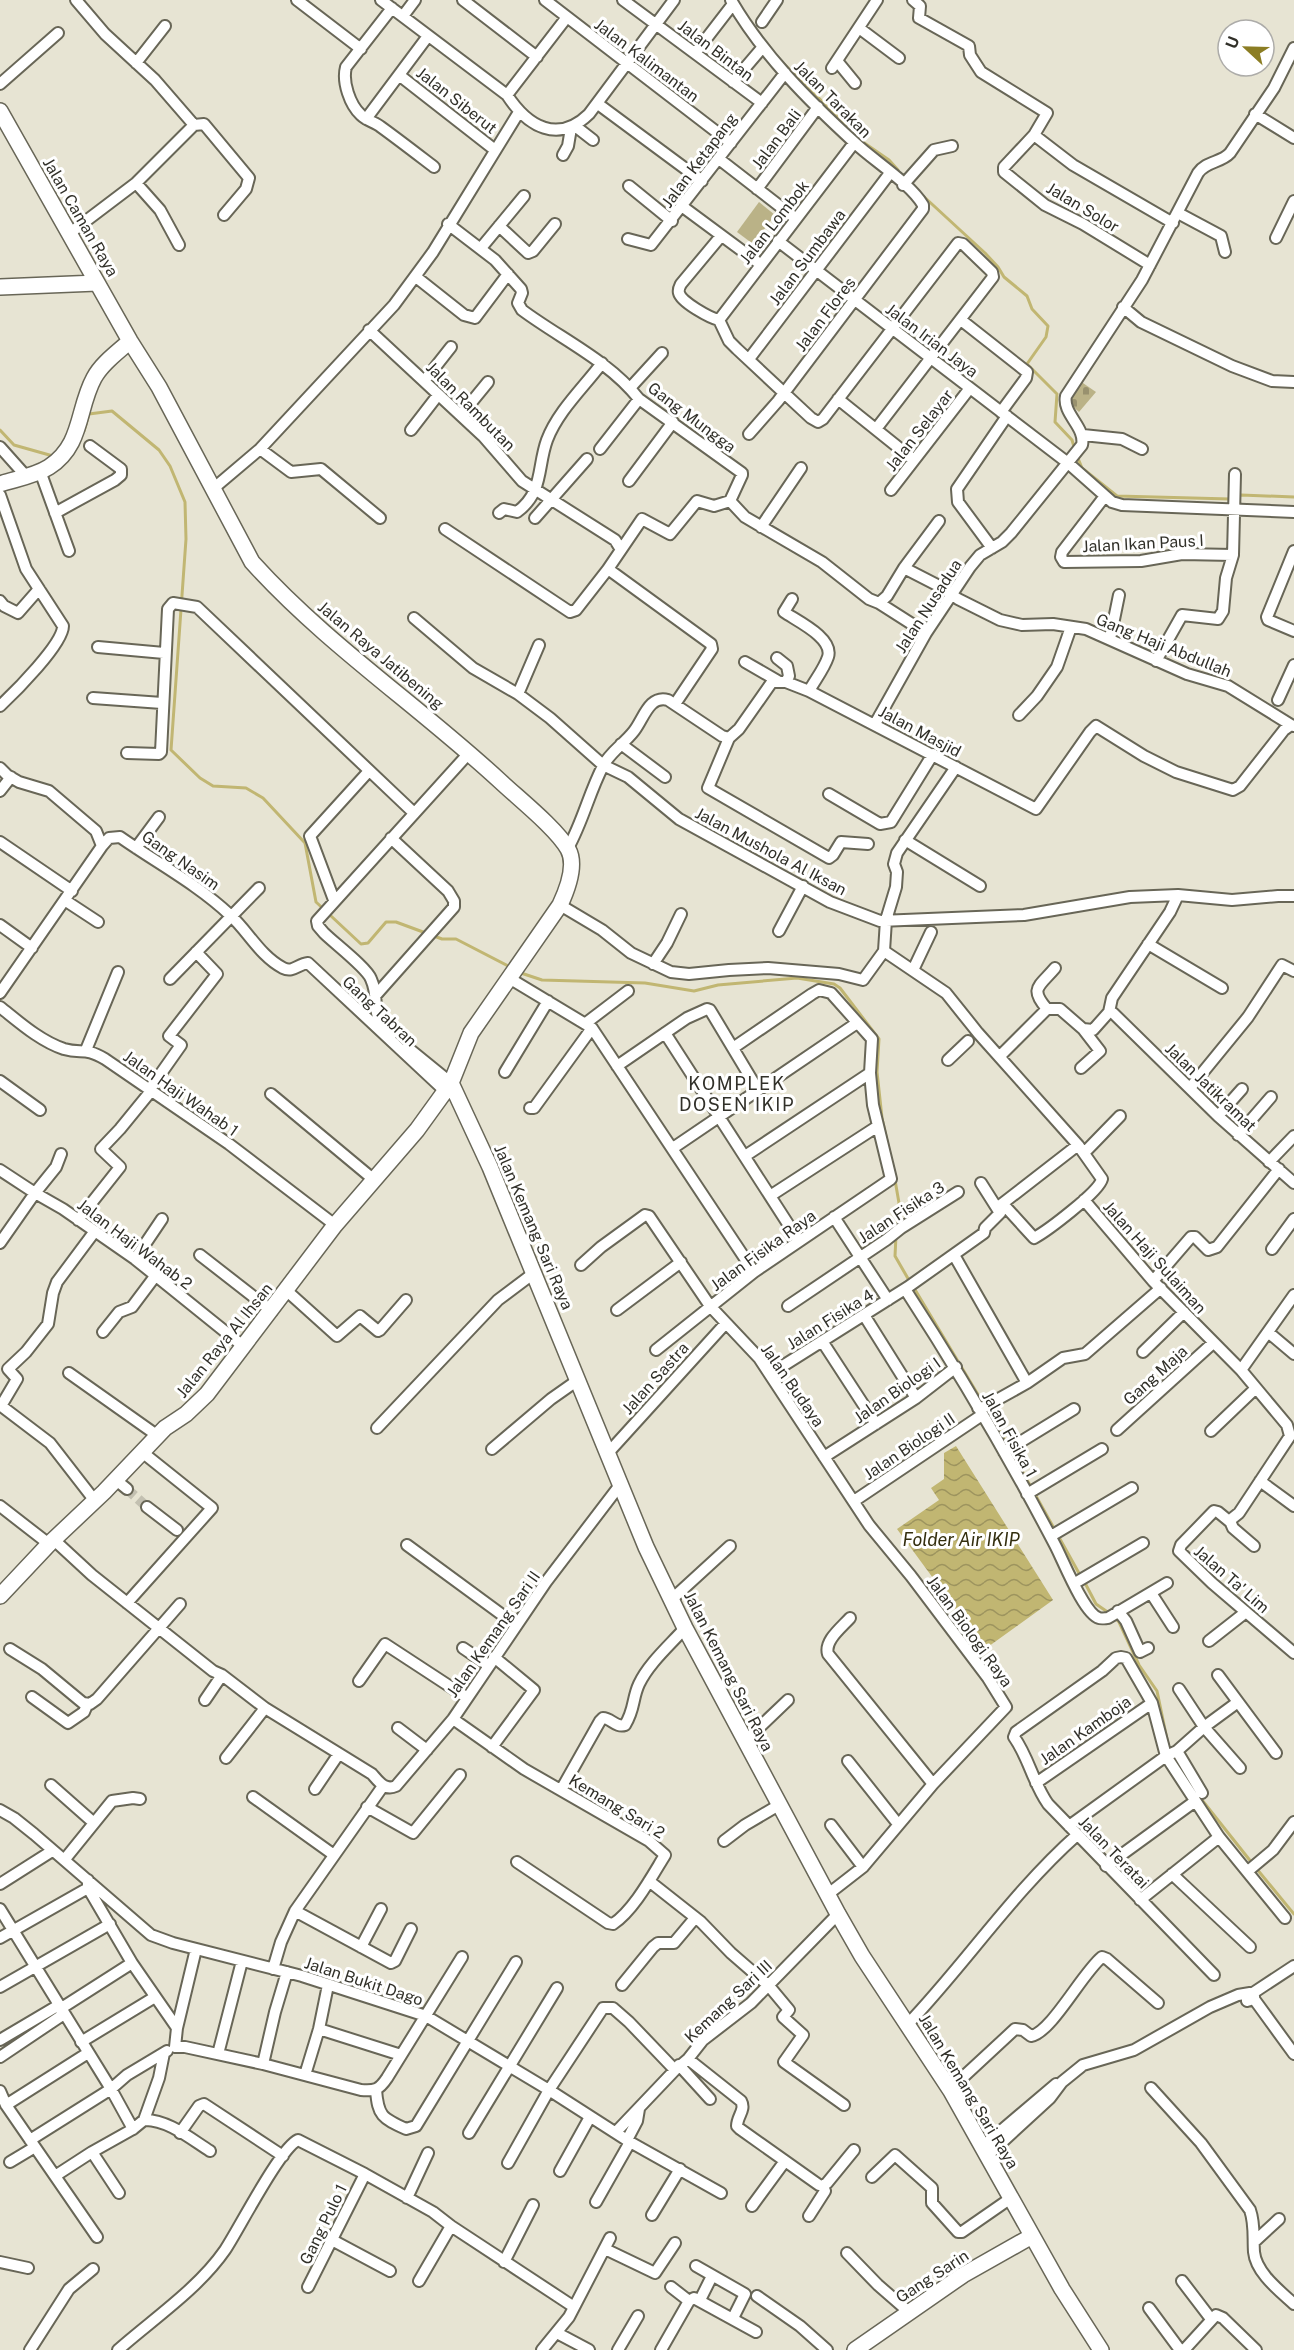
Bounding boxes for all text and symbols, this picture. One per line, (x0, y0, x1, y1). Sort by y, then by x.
street label: Jalan Kalimantan (591, 15, 703, 106)
street label: Jalan Bintan (674, 16, 757, 85)
north arrow (1216, 18, 1276, 78)
text: U (1222, 34, 1244, 52)
street label: Jalan Tarakan (790, 57, 875, 142)
street label: Jalan Siberut (413, 63, 501, 138)
street label: Jalan Bali (748, 106, 805, 173)
street label: Jalan Ketapang (658, 109, 741, 211)
street label: Jalan Caman Raya (39, 155, 122, 280)
street label: Jalan Lombok (736, 177, 813, 268)
street label: Jalan Solor (1043, 178, 1122, 237)
street label: Jalan Sumbawa (765, 206, 850, 309)
street label: Jalan Flores (791, 273, 859, 355)
street label: Jalan Irian Jaya (882, 300, 982, 381)
street label: Jalan Rambutan (422, 358, 519, 455)
street label: Gang Mungga (644, 378, 739, 457)
street label: Jalan Selayar (882, 386, 957, 475)
street label: Jalan Ikan Paus I (1082, 531, 1204, 556)
street label: Jalan Nusadua (891, 556, 966, 657)
street label: Jalan Raya Jatibening (314, 597, 447, 714)
street label: Gang Haji Abdullah (1093, 610, 1234, 681)
street label: Jalan Masjid (875, 702, 964, 761)
street label: Jalan Mushola Al Iksan (692, 803, 850, 899)
street label: Gang Nasim (138, 827, 223, 894)
street label: Gang Tabran (339, 972, 421, 1051)
street label: Jalan Jatikramat (1161, 1039, 1260, 1136)
street label: Jalan Haji Wahab 1 (120, 1047, 242, 1140)
district label: KOMPLEK DOSEN IKIP (679, 1073, 795, 1115)
street label: Jalan Kemang Sari Raya (490, 1142, 577, 1312)
street label: Jalan Fisika 3 (855, 1177, 948, 1247)
street label: Jalan Haji Wahab 2 (73, 1195, 196, 1294)
street label: Jalan Haji Sulaiman (1099, 1197, 1210, 1317)
street label: Jalan Fisika Raya (707, 1206, 820, 1295)
street label: Jalan Raya Al Ihsan (172, 1279, 276, 1402)
street label: Jalan Fisika 4 (783, 1285, 877, 1354)
street label: Jalan Sastra (618, 1338, 693, 1418)
street label: Jalan Budaya (757, 1340, 828, 1431)
street label: Gang Maja (1119, 1342, 1191, 1409)
street label: Jalan Biologi I (850, 1354, 944, 1427)
street label: Jalan Fisika 1 (978, 1388, 1041, 1481)
street label: Jalan Biologi II (860, 1409, 958, 1484)
water label: Folder Air IKIP (902, 1529, 1021, 1550)
street label: Jalan Ta' Lim (1190, 1542, 1273, 1617)
street label: Jalan Kemang Sari II (443, 1568, 544, 1701)
street label: Jalan Biologi Raya (923, 1572, 1016, 1691)
street label: Jalan Kemang Sari Raya (680, 1588, 777, 1754)
street label: Jalan Kamboja (1036, 1692, 1135, 1769)
street label: Kemang Sari 2 (565, 1770, 668, 1842)
street label: Jalan Teratai (1075, 1812, 1153, 1892)
street label: Jalan Bukit Dago (302, 1953, 426, 2010)
street label: Kemang Sari III (681, 1956, 776, 2047)
street label: Jalan Kemang Sari Raya (915, 2010, 1022, 2172)
street label: Gang Pulo 1 (296, 2181, 351, 2267)
street label: Gang Sarin (892, 2246, 972, 2307)

